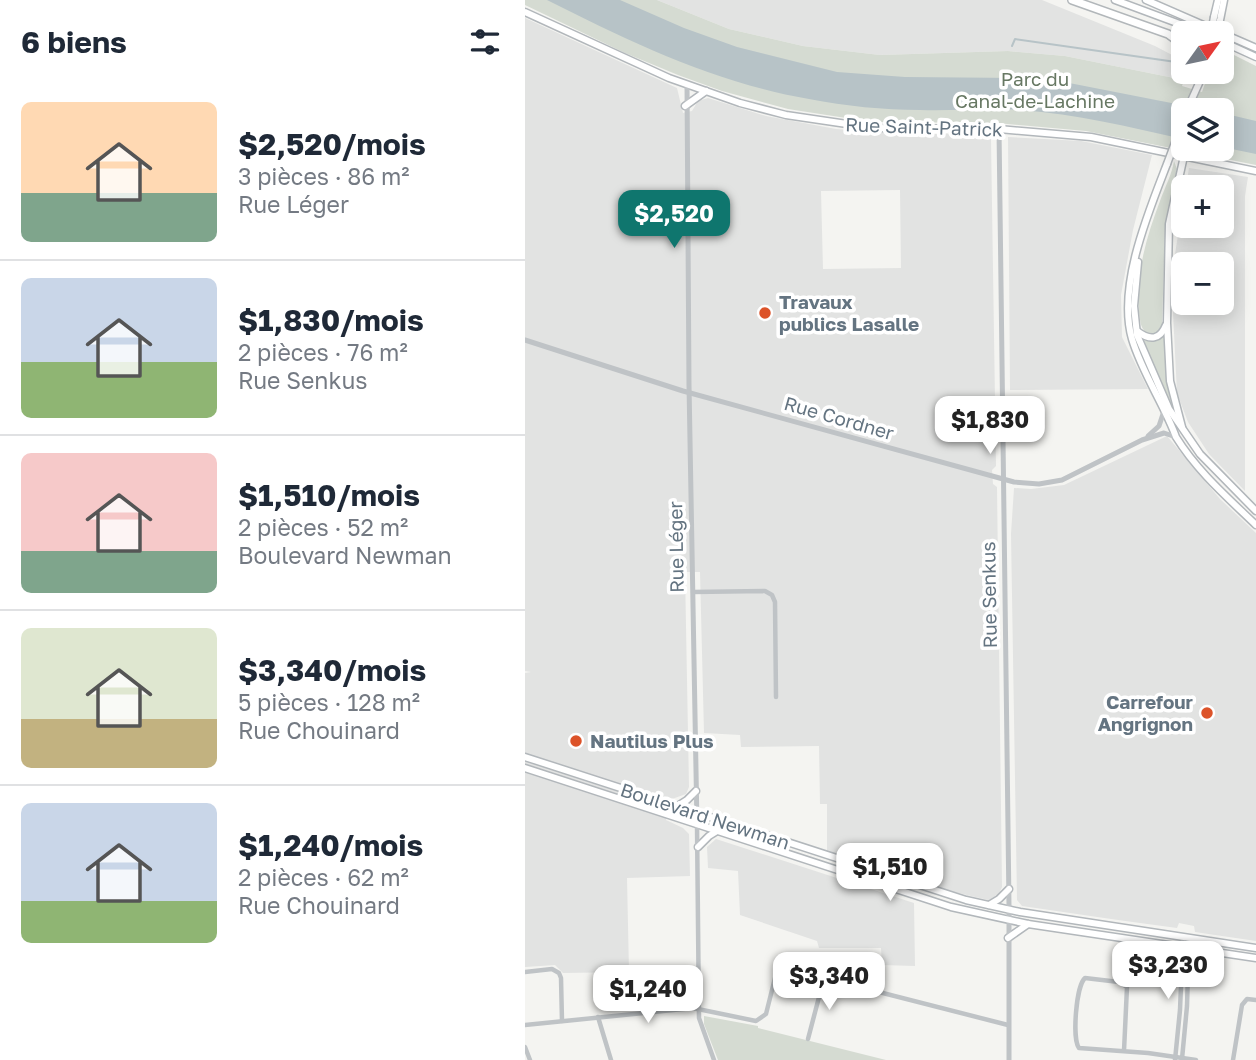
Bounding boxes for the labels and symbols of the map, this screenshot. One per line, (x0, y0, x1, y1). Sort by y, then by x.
north arrow (1171, 21, 1234, 84)
park label: Parc du Canal-de-Lachine (955, 67, 1115, 112)
street label: Rue Saint-Patrick (845, 112, 1003, 141)
pin: $2,520 (617, 190, 731, 250)
place label: Travaux publics Lasalle (779, 290, 919, 335)
marker: Travaux publics Lasalle (757, 305, 773, 321)
street label: Rue Cordner (782, 391, 897, 444)
pin: $1,830 (933, 396, 1047, 456)
street label: Rue Léger (663, 500, 688, 593)
street label: Rue Senkus (976, 541, 1001, 649)
place label: Carrefour Angrignon (1098, 690, 1194, 735)
marker: Carrefour Angrignon (1199, 705, 1215, 721)
place label: Nautilus Plus (590, 729, 714, 752)
marker: Nautilus Plus (568, 733, 584, 749)
street label: Boulevard Newman (618, 777, 793, 854)
pin: $1,510 (833, 844, 947, 903)
pin: $3,230 (1111, 942, 1225, 1001)
pin: $3,340 (772, 953, 886, 1012)
pin: $1,240 (591, 965, 705, 1025)

